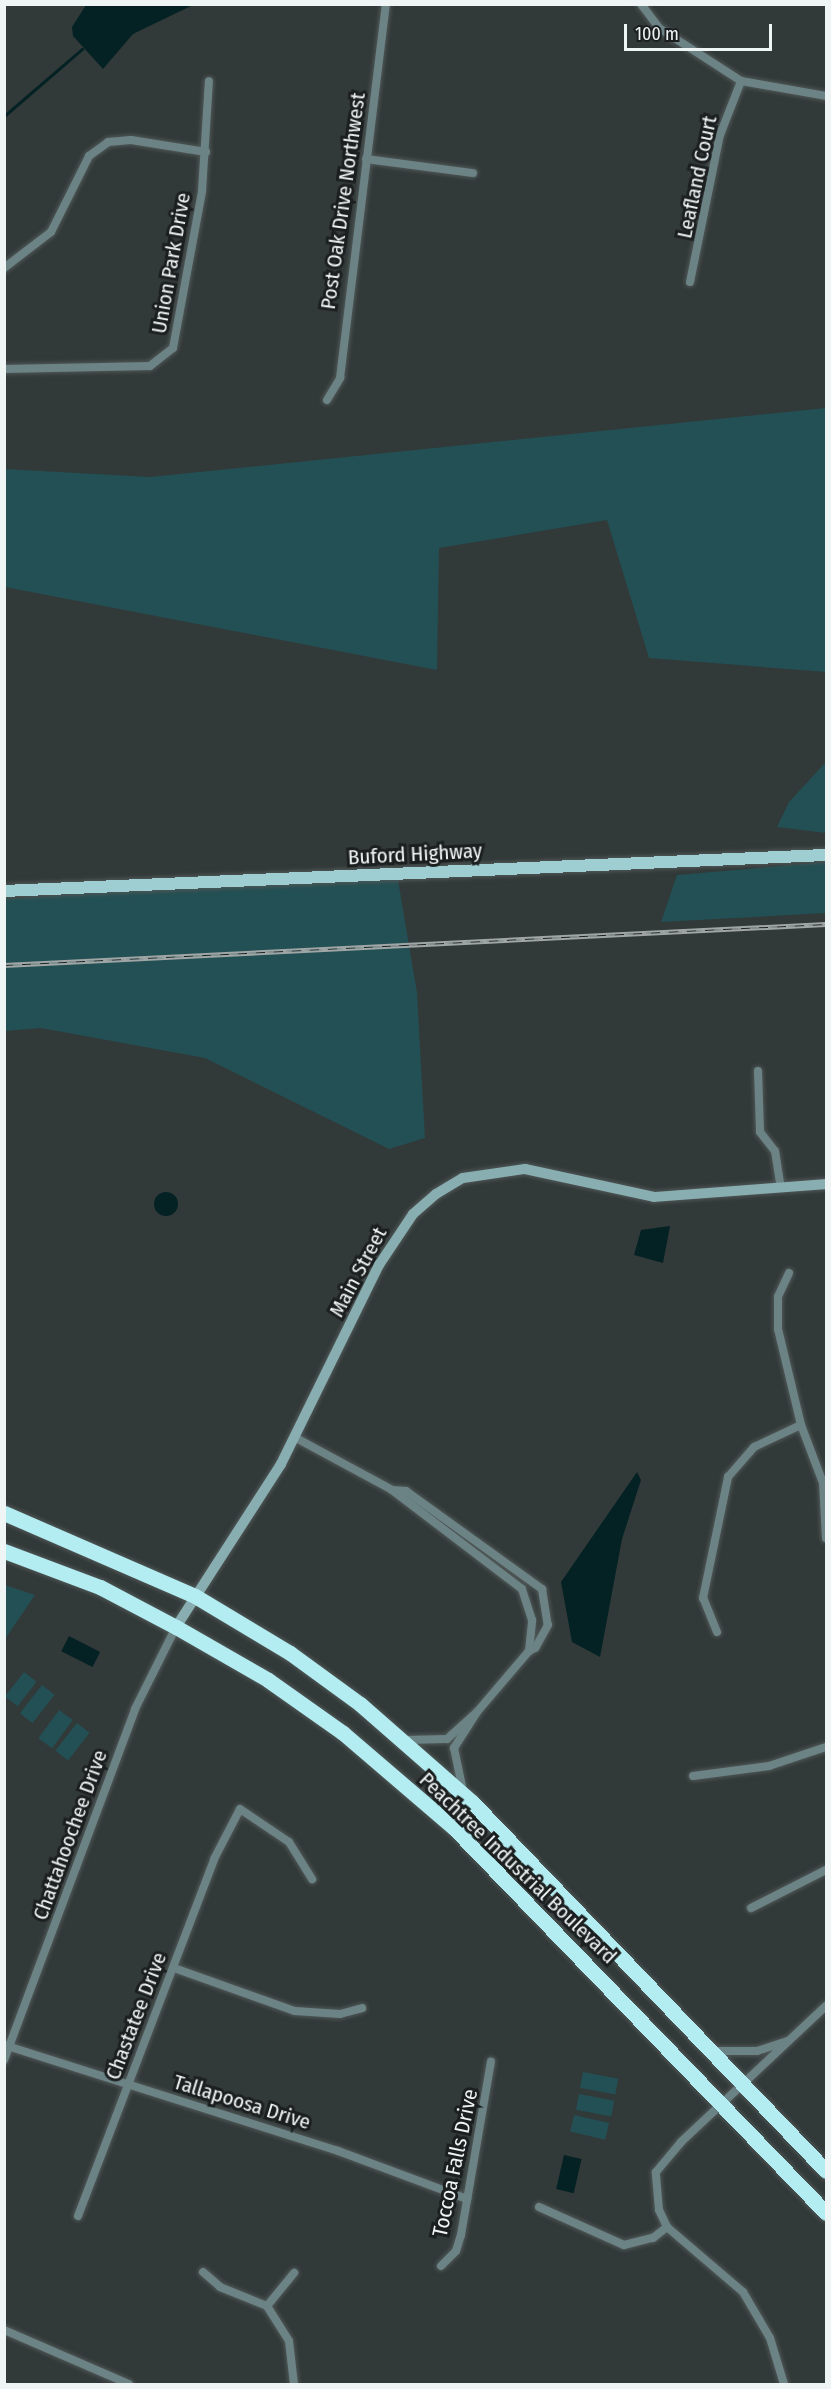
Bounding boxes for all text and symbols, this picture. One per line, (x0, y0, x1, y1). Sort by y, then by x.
scale bar (627, 12, 776, 50)
text: 100 m (635, 23, 679, 45)
street label: Post Oak Drive Northwest (315, 91, 371, 311)
street label: Leafland Court (672, 113, 722, 241)
street label: Union Park Drive (146, 191, 196, 335)
street label: Buford Highway (347, 838, 483, 870)
street label: Main Street (324, 1223, 392, 1321)
street label: Chattahoochee Drive (28, 1747, 112, 1923)
street label: Peachtree Industrial Boulevard (414, 1767, 622, 1969)
street label: Chastatee Drive (100, 1949, 172, 2083)
street label: Tallapoosa Drive (171, 2069, 313, 2135)
street label: Toccoa Falls Drive (427, 2087, 483, 2239)

